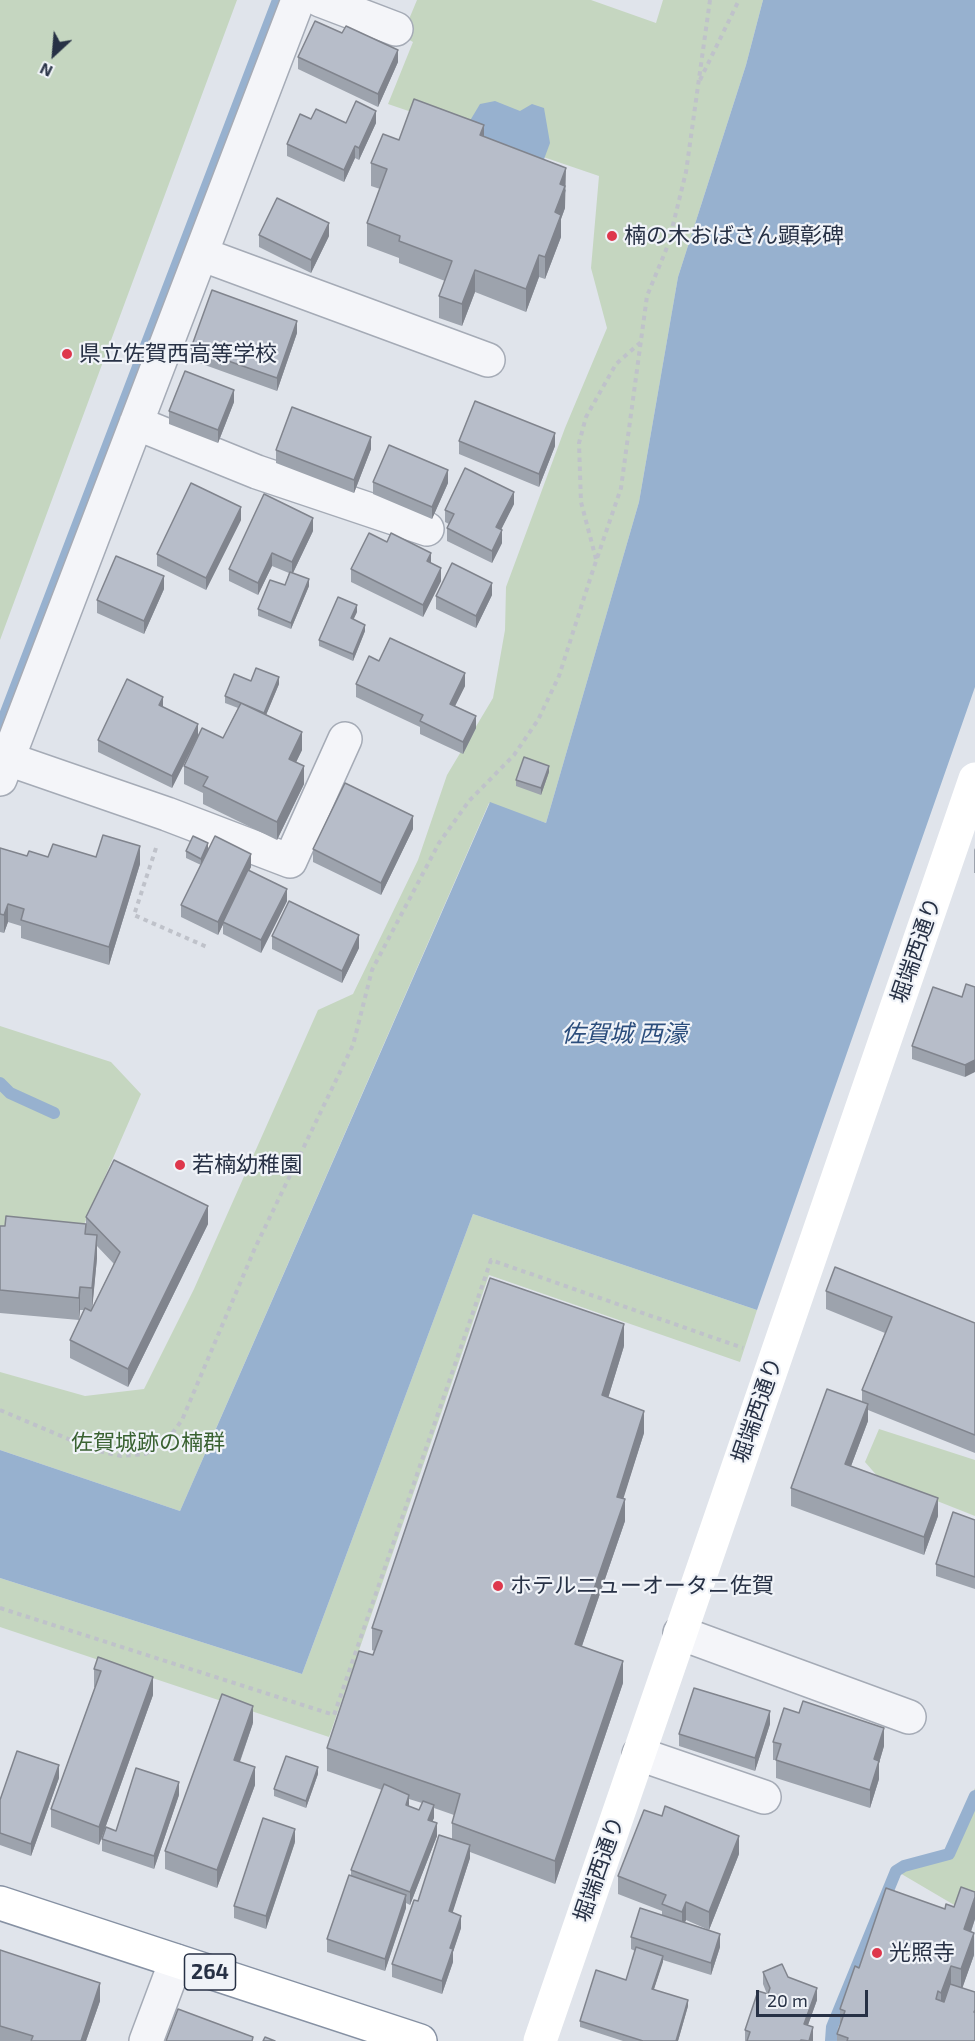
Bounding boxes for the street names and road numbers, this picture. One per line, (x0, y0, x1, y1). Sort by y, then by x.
street label: 堀端西通り (886, 894, 946, 1006)
street label: 堀端西通り (727, 1354, 787, 1466)
street label: 堀端西通り (569, 1813, 629, 1925)
road number: 264 (184, 1954, 236, 1990)

